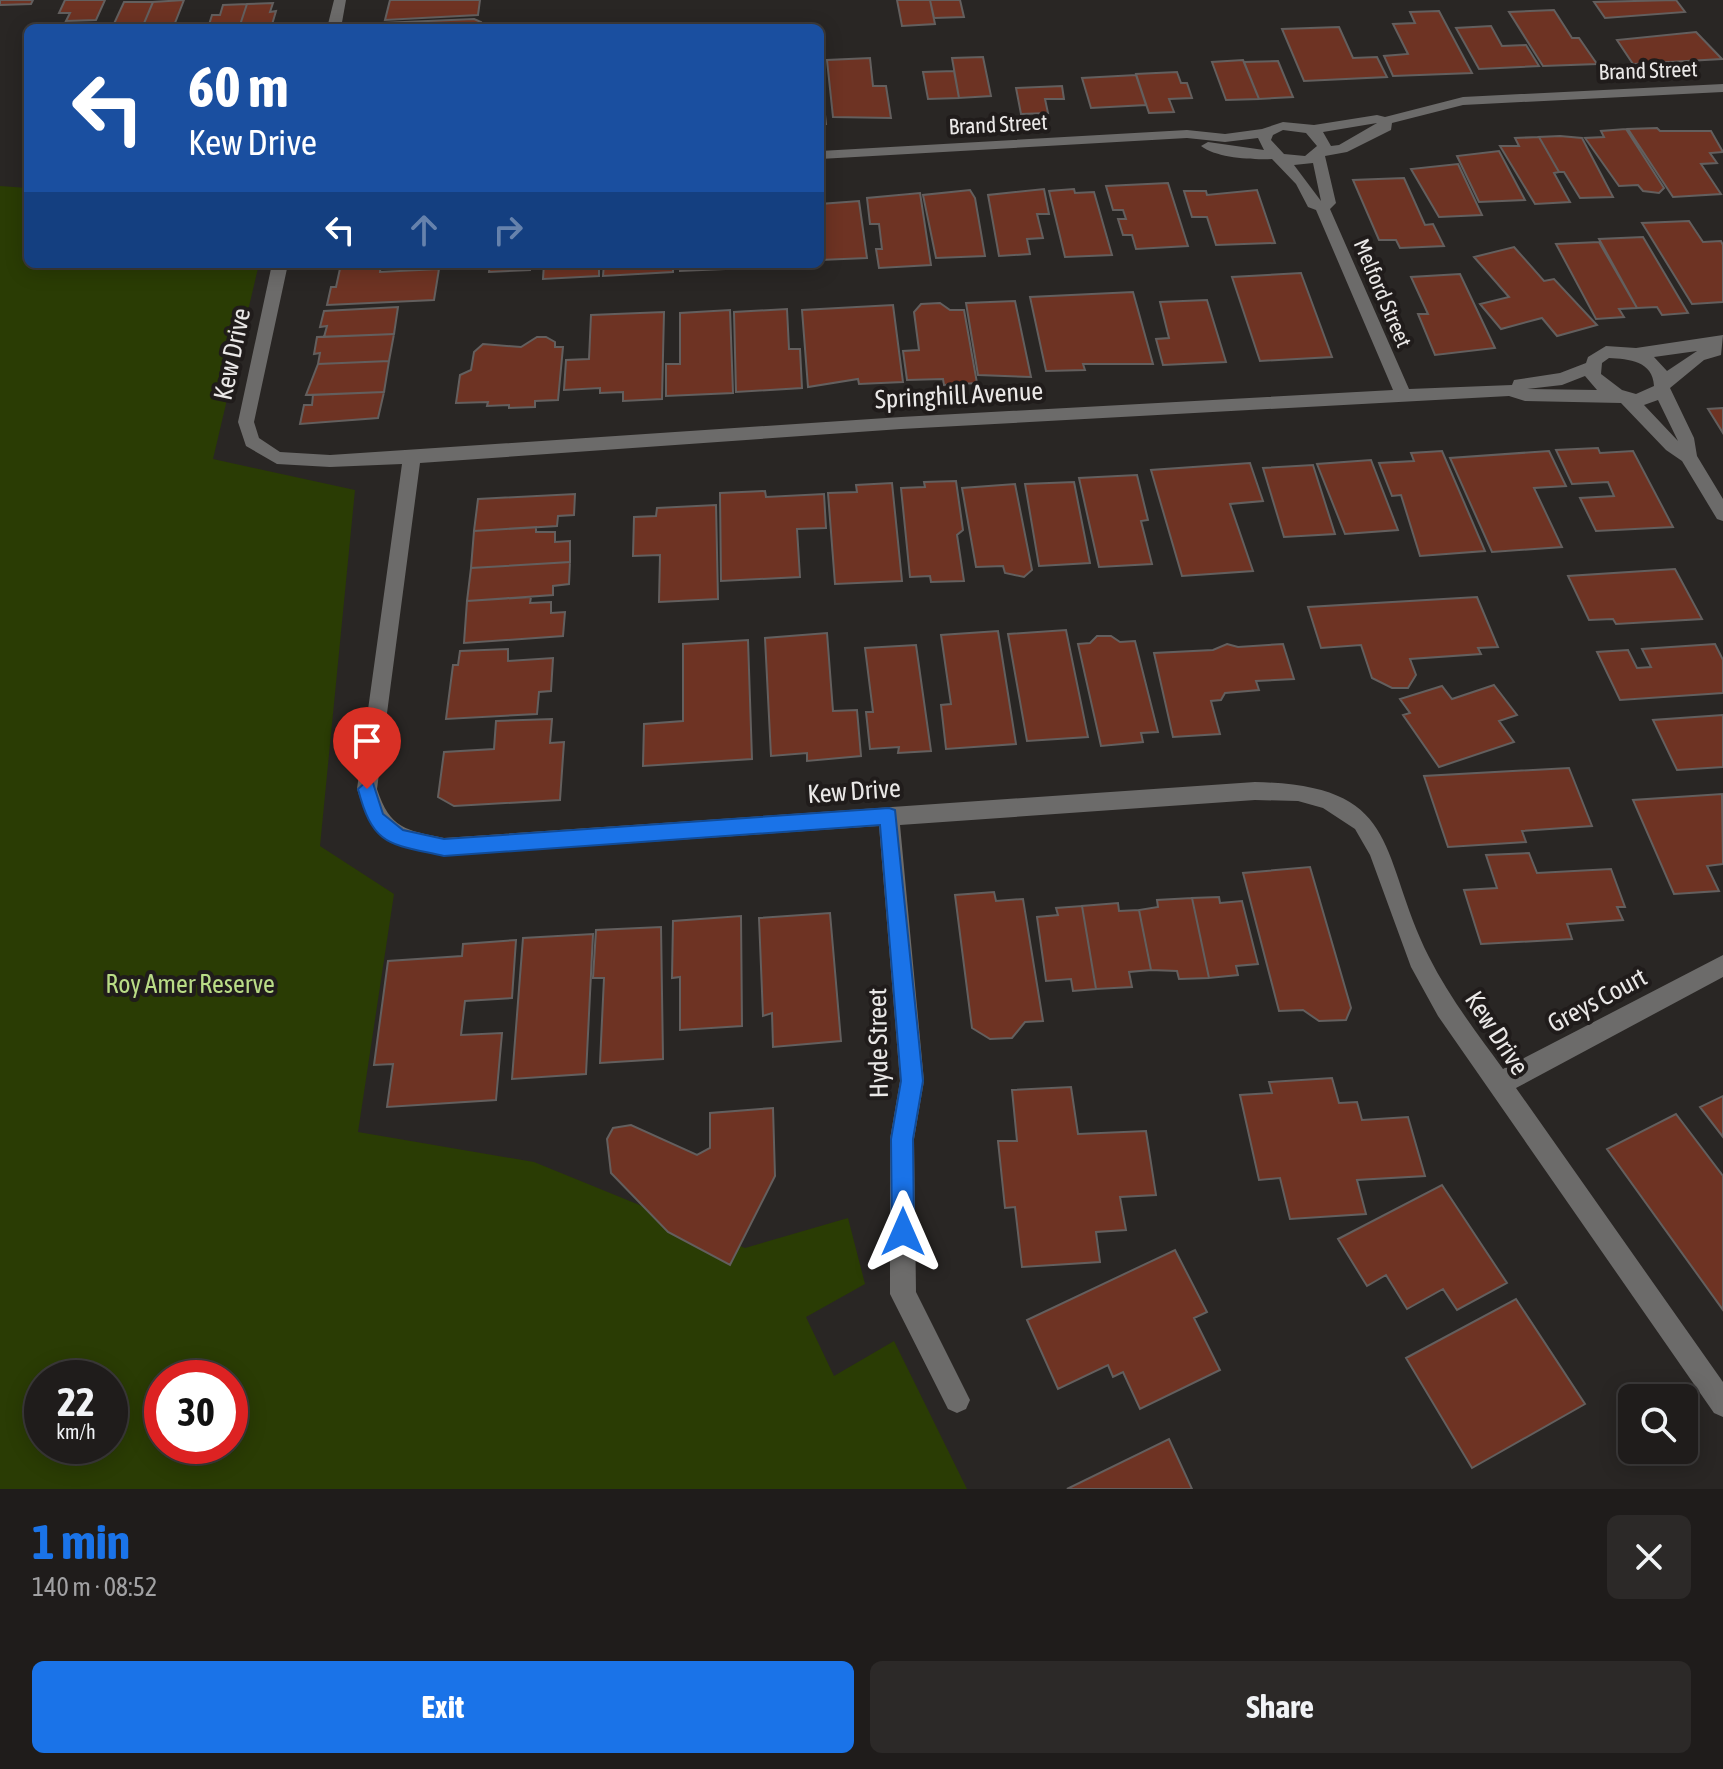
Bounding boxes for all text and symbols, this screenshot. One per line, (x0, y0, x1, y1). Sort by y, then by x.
text: 60 m (188, 55, 289, 119)
street label: Brand Street (1598, 55, 1698, 85)
icon: left (56, 56, 160, 160)
street label: Brand Street (948, 108, 1048, 140)
text: Kew Drive (188, 121, 317, 163)
icon: left (318, 208, 362, 252)
icon: ahead (402, 208, 446, 252)
icon: right (486, 208, 530, 252)
street label: Melford Street (1349, 235, 1417, 351)
street label: Kew Drive (208, 305, 256, 403)
street label: Springhill Avenue (874, 376, 1044, 414)
pin (333, 707, 401, 789)
icon: arrive (345, 719, 389, 763)
street label: Kew Drive (806, 773, 902, 809)
street label: Greys Court (1542, 961, 1652, 1039)
park label: Roy Amer Reserve (105, 969, 275, 999)
street label: Kew Drive (1459, 986, 1535, 1080)
street label: Hyde Street (862, 988, 894, 1098)
position arrow (861, 1190, 945, 1274)
speed limit sign: 30 (144, 1360, 248, 1464)
text: 22 (57, 1379, 95, 1424)
map controls (1618, 1384, 1698, 1464)
button: search (1618, 1384, 1698, 1464)
text: km/h (56, 1420, 96, 1443)
text: 1 min (32, 1514, 130, 1569)
button: close (1607, 1515, 1691, 1599)
text: 140 m · 08:52 (32, 1572, 157, 1602)
button: Exit (32, 1661, 854, 1753)
button: Share (870, 1661, 1691, 1753)

